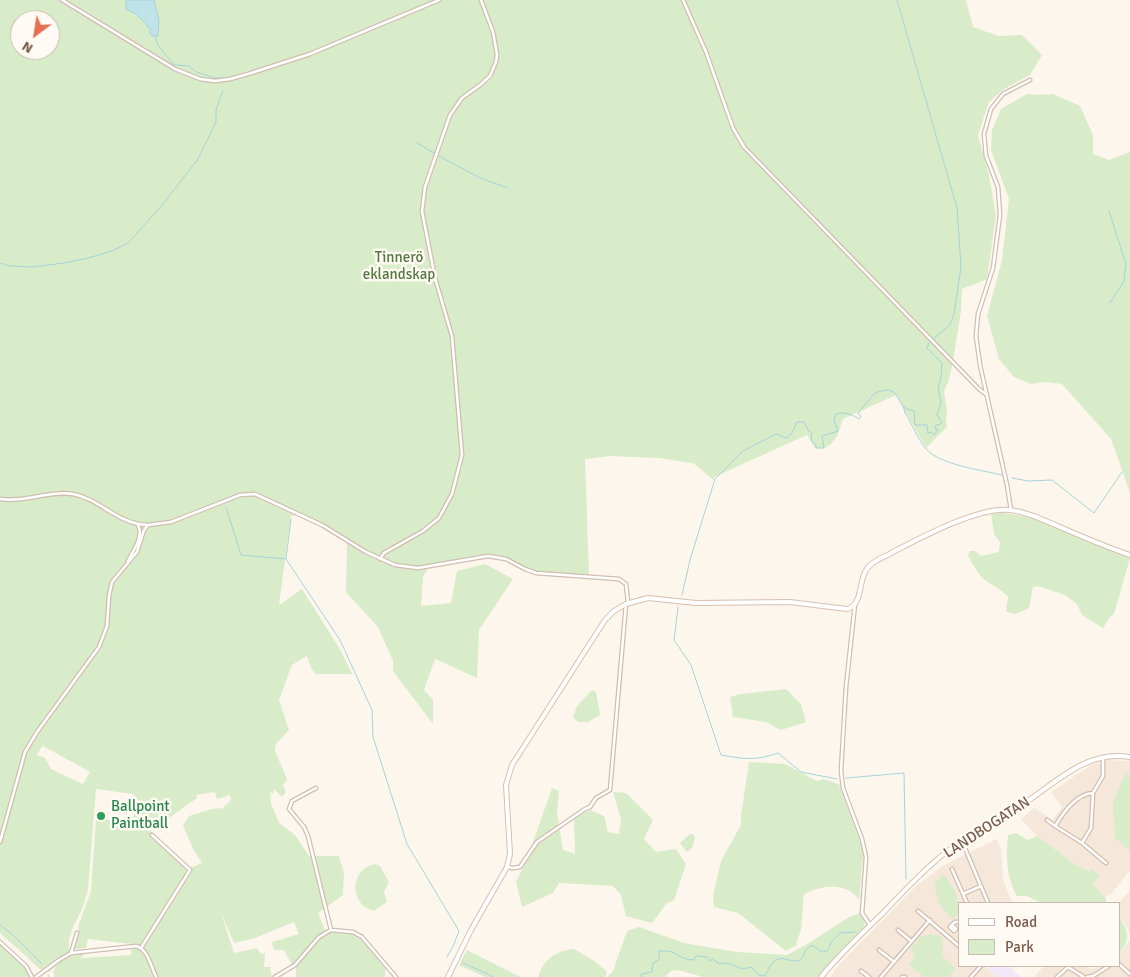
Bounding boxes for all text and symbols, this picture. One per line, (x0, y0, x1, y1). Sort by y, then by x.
north arrow (10, 10, 60, 60)
text: N (19, 38, 36, 57)
park label: Tinnerö eklandskap (363, 249, 435, 284)
street label: LANDBOGATAN (940, 793, 1034, 863)
place label: Ballpoint Paintball (111, 798, 170, 833)
marker: Ballpoint Paintball (95, 810, 107, 822)
legend (958, 902, 1120, 967)
text: Road (1005, 913, 1037, 931)
text: Park (1005, 938, 1034, 956)

